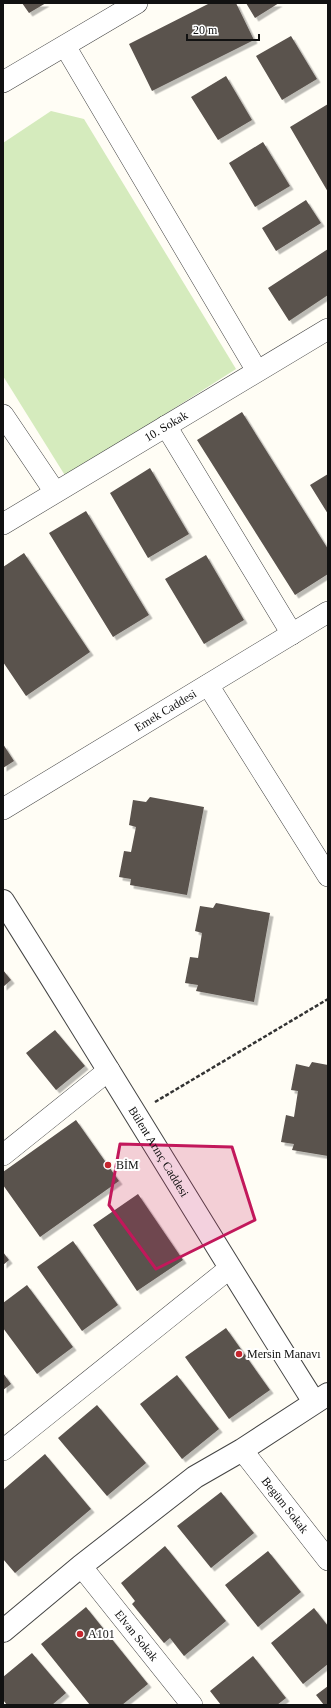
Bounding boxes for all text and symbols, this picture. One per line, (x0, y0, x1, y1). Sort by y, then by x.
scale bar (187, 16, 259, 42)
text: 20 m (193, 23, 218, 37)
street label: 10. Sokak (142, 408, 190, 445)
street label: Emek Caddesi (132, 686, 199, 735)
street label: Bülent Arınç Caddesi (126, 1104, 192, 1200)
place label: BİM (116, 1158, 139, 1172)
marker: BİM (103, 1160, 113, 1170)
place label: Mersin Manavı (247, 1347, 321, 1361)
marker: Mersin Manavı (234, 1349, 244, 1359)
street label: Begüm Sokak (259, 1474, 311, 1536)
street label: Elvan Sokak (112, 1607, 161, 1664)
place label: A101 (88, 1627, 115, 1641)
marker: A101 (75, 1629, 85, 1639)

